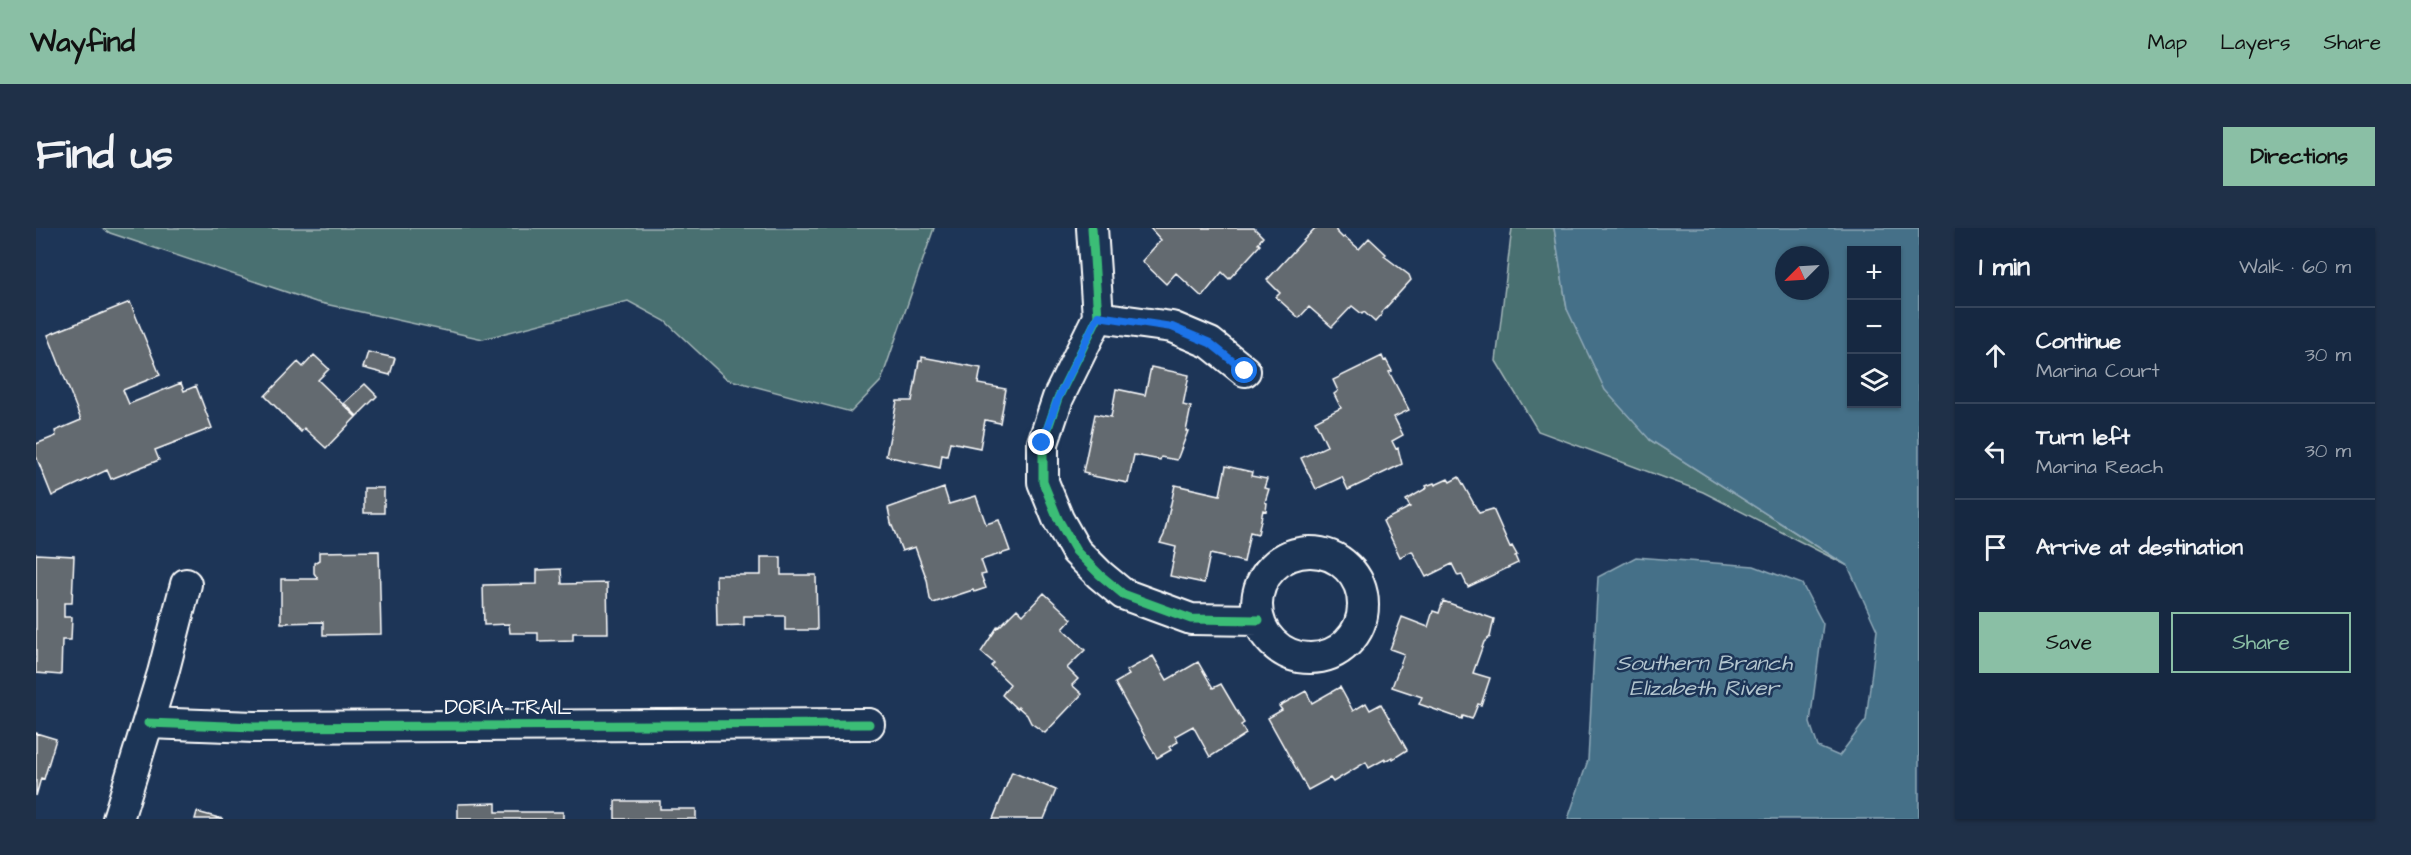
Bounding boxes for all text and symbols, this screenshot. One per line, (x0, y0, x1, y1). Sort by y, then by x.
text: Wayfind (30, 23, 135, 62)
text: Map (2147, 28, 2187, 57)
text: Layers (2220, 28, 2290, 57)
text: Share (2323, 28, 2381, 57)
text: Find us (36, 127, 173, 185)
button: Directions (2223, 127, 2375, 186)
north arrow (1775, 246, 1829, 300)
map controls (1847, 246, 1901, 408)
button: + (1847, 246, 1901, 300)
text: 1 min (1979, 249, 2030, 285)
text: Walk · 60 m (2239, 253, 2351, 281)
button: − (1847, 300, 1901, 354)
text: Continue (2036, 326, 2121, 357)
icon: ahead (1979, 339, 2012, 372)
text: 30 m (2305, 341, 2351, 369)
button: layers (1847, 354, 1901, 408)
route start (1231, 357, 1257, 383)
text: Marina Court (2036, 357, 2160, 385)
text: Turn left (2036, 422, 2130, 453)
route end (1028, 429, 1054, 455)
icon: left (1979, 435, 2012, 468)
text: 30 m (2305, 437, 2351, 465)
text: Marina Reach (2036, 453, 2163, 481)
icon: arrive (1979, 531, 2012, 564)
text: Arrive at destination (2036, 532, 2243, 563)
button: Save (1979, 612, 2159, 673)
button: Share (2171, 612, 2351, 673)
water label: Southern Branch Elizabeth River (1616, 648, 1793, 704)
street label: DORIA TRAIL (445, 693, 572, 722)

